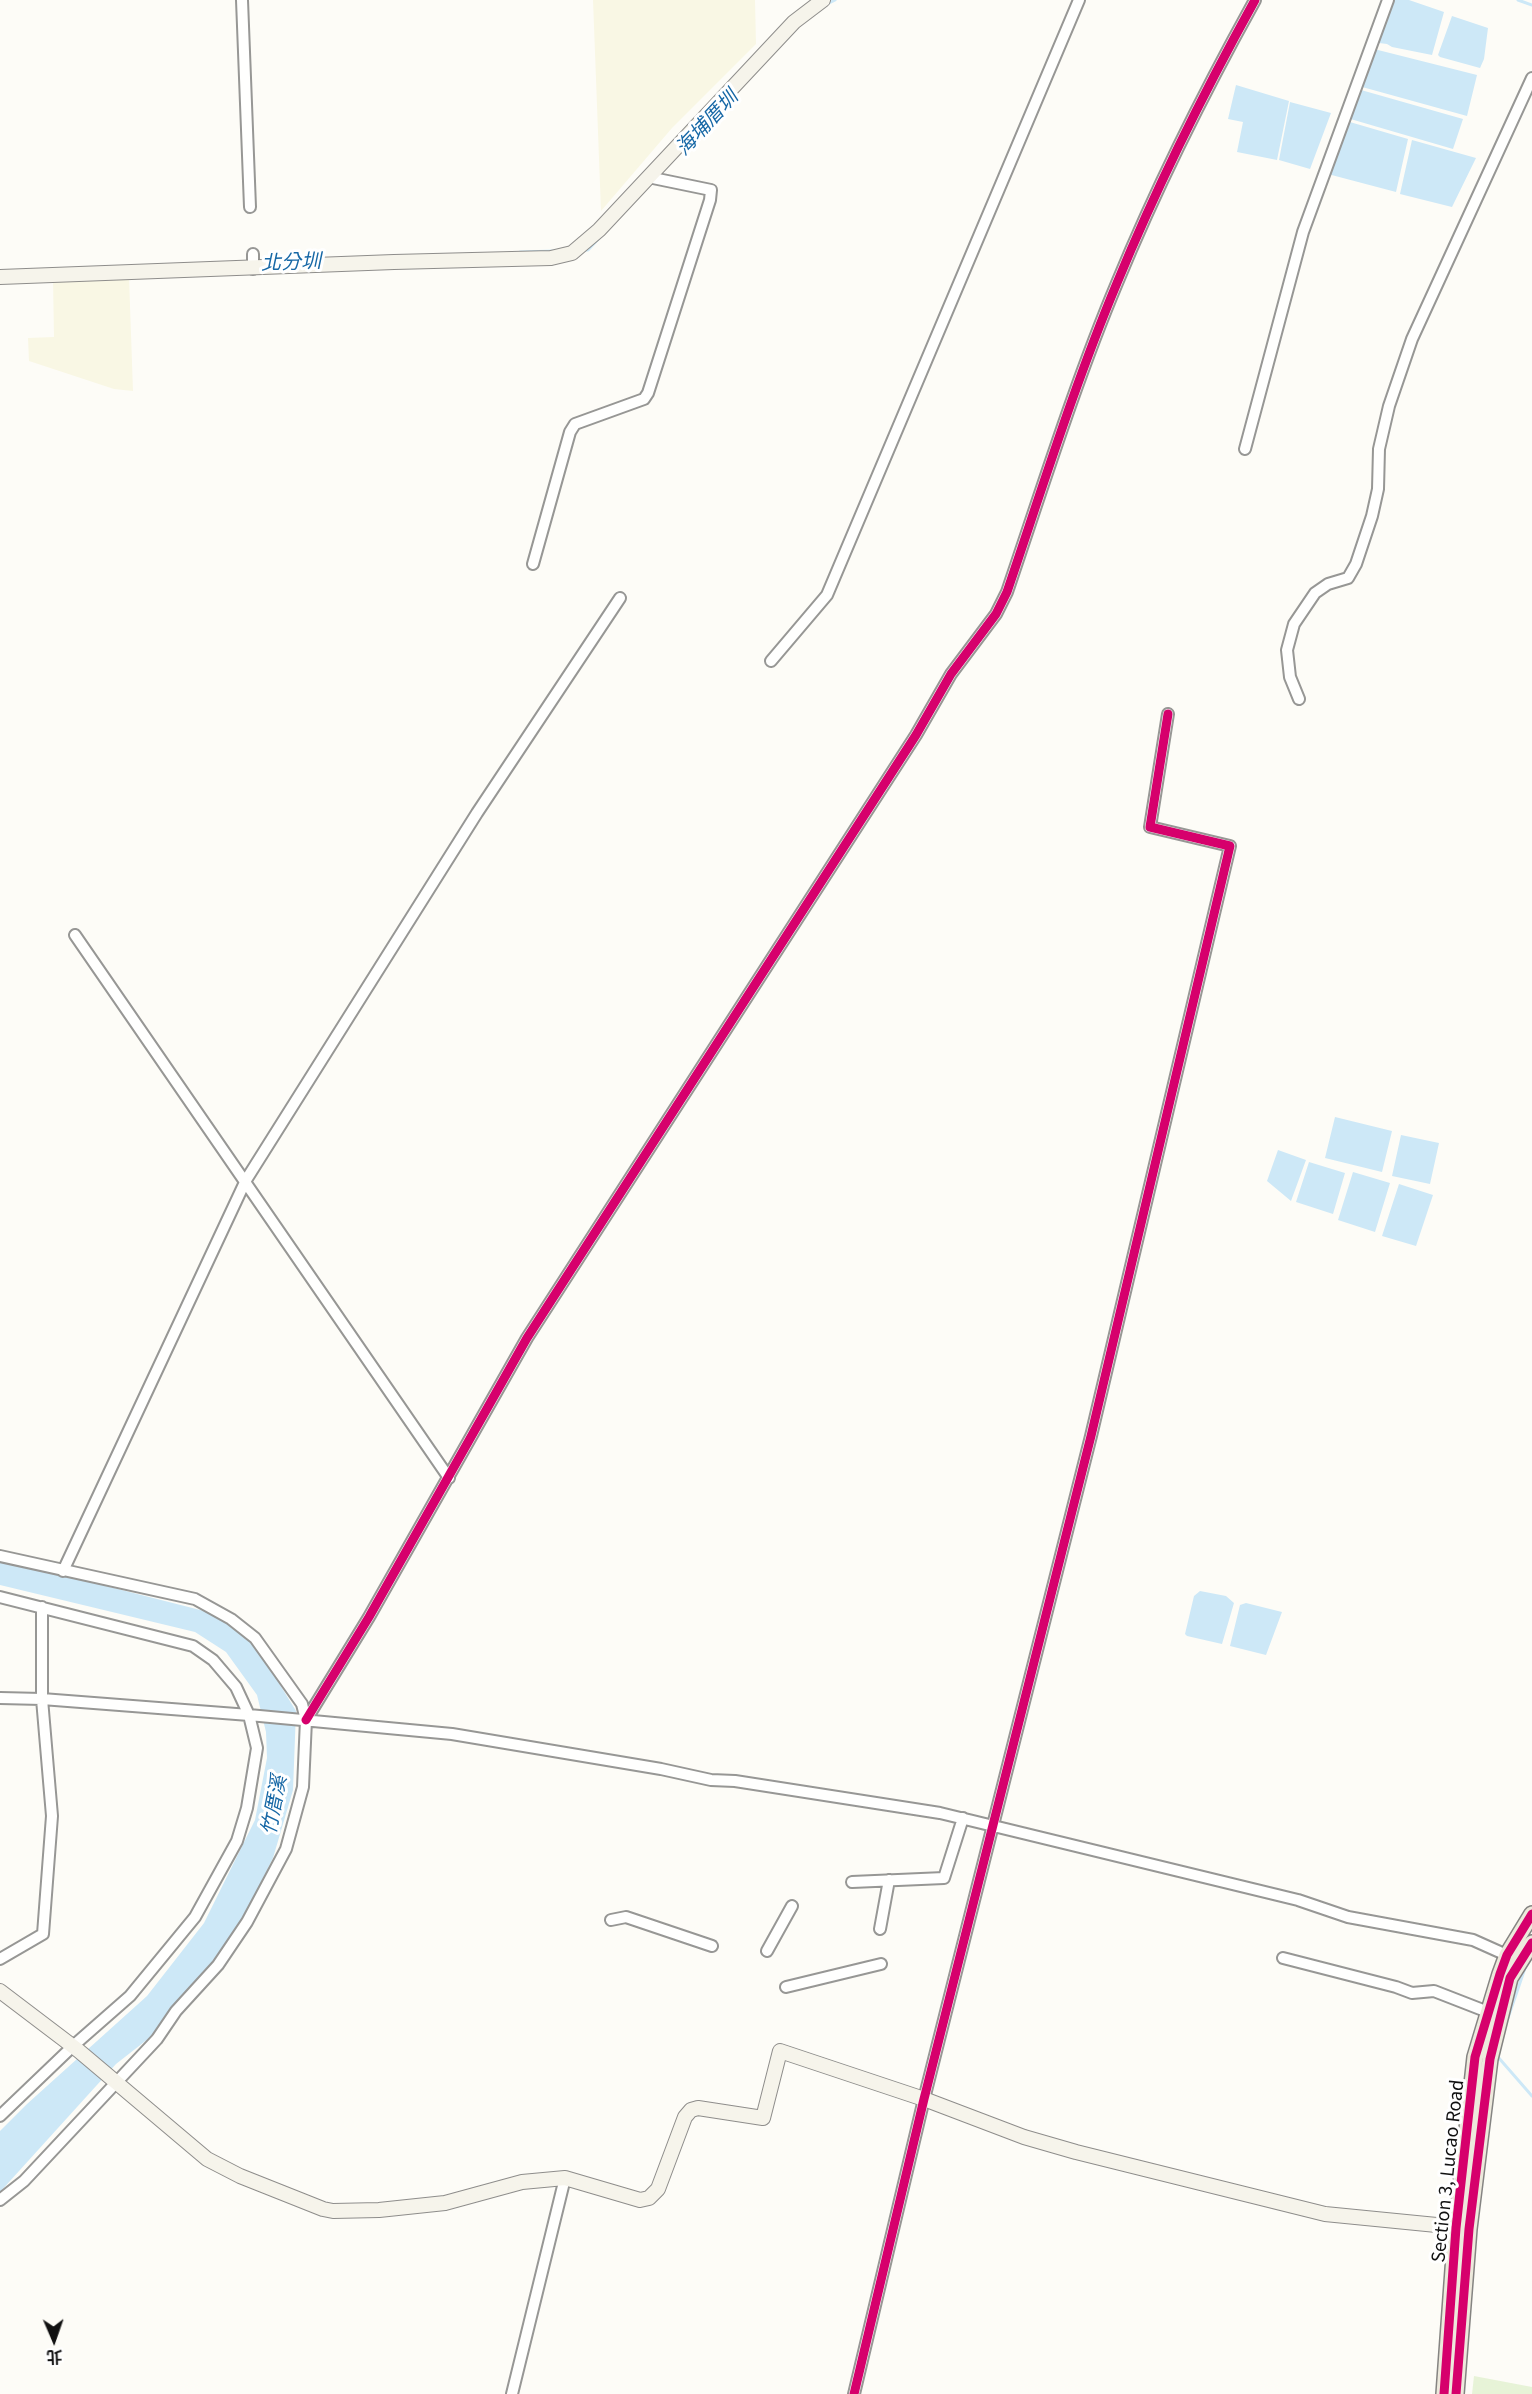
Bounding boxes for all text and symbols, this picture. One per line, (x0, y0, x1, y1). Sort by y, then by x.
water label: 海埔厝圳 (670, 85, 742, 159)
water label: 北分圳 (261, 248, 321, 274)
water label: 竹厝溪 (255, 1773, 291, 1837)
street label: Section 3, Lucao Road (1427, 2078, 1467, 2264)
north arrow (24, 2310, 84, 2370)
text: 北 (46, 2346, 63, 2370)

